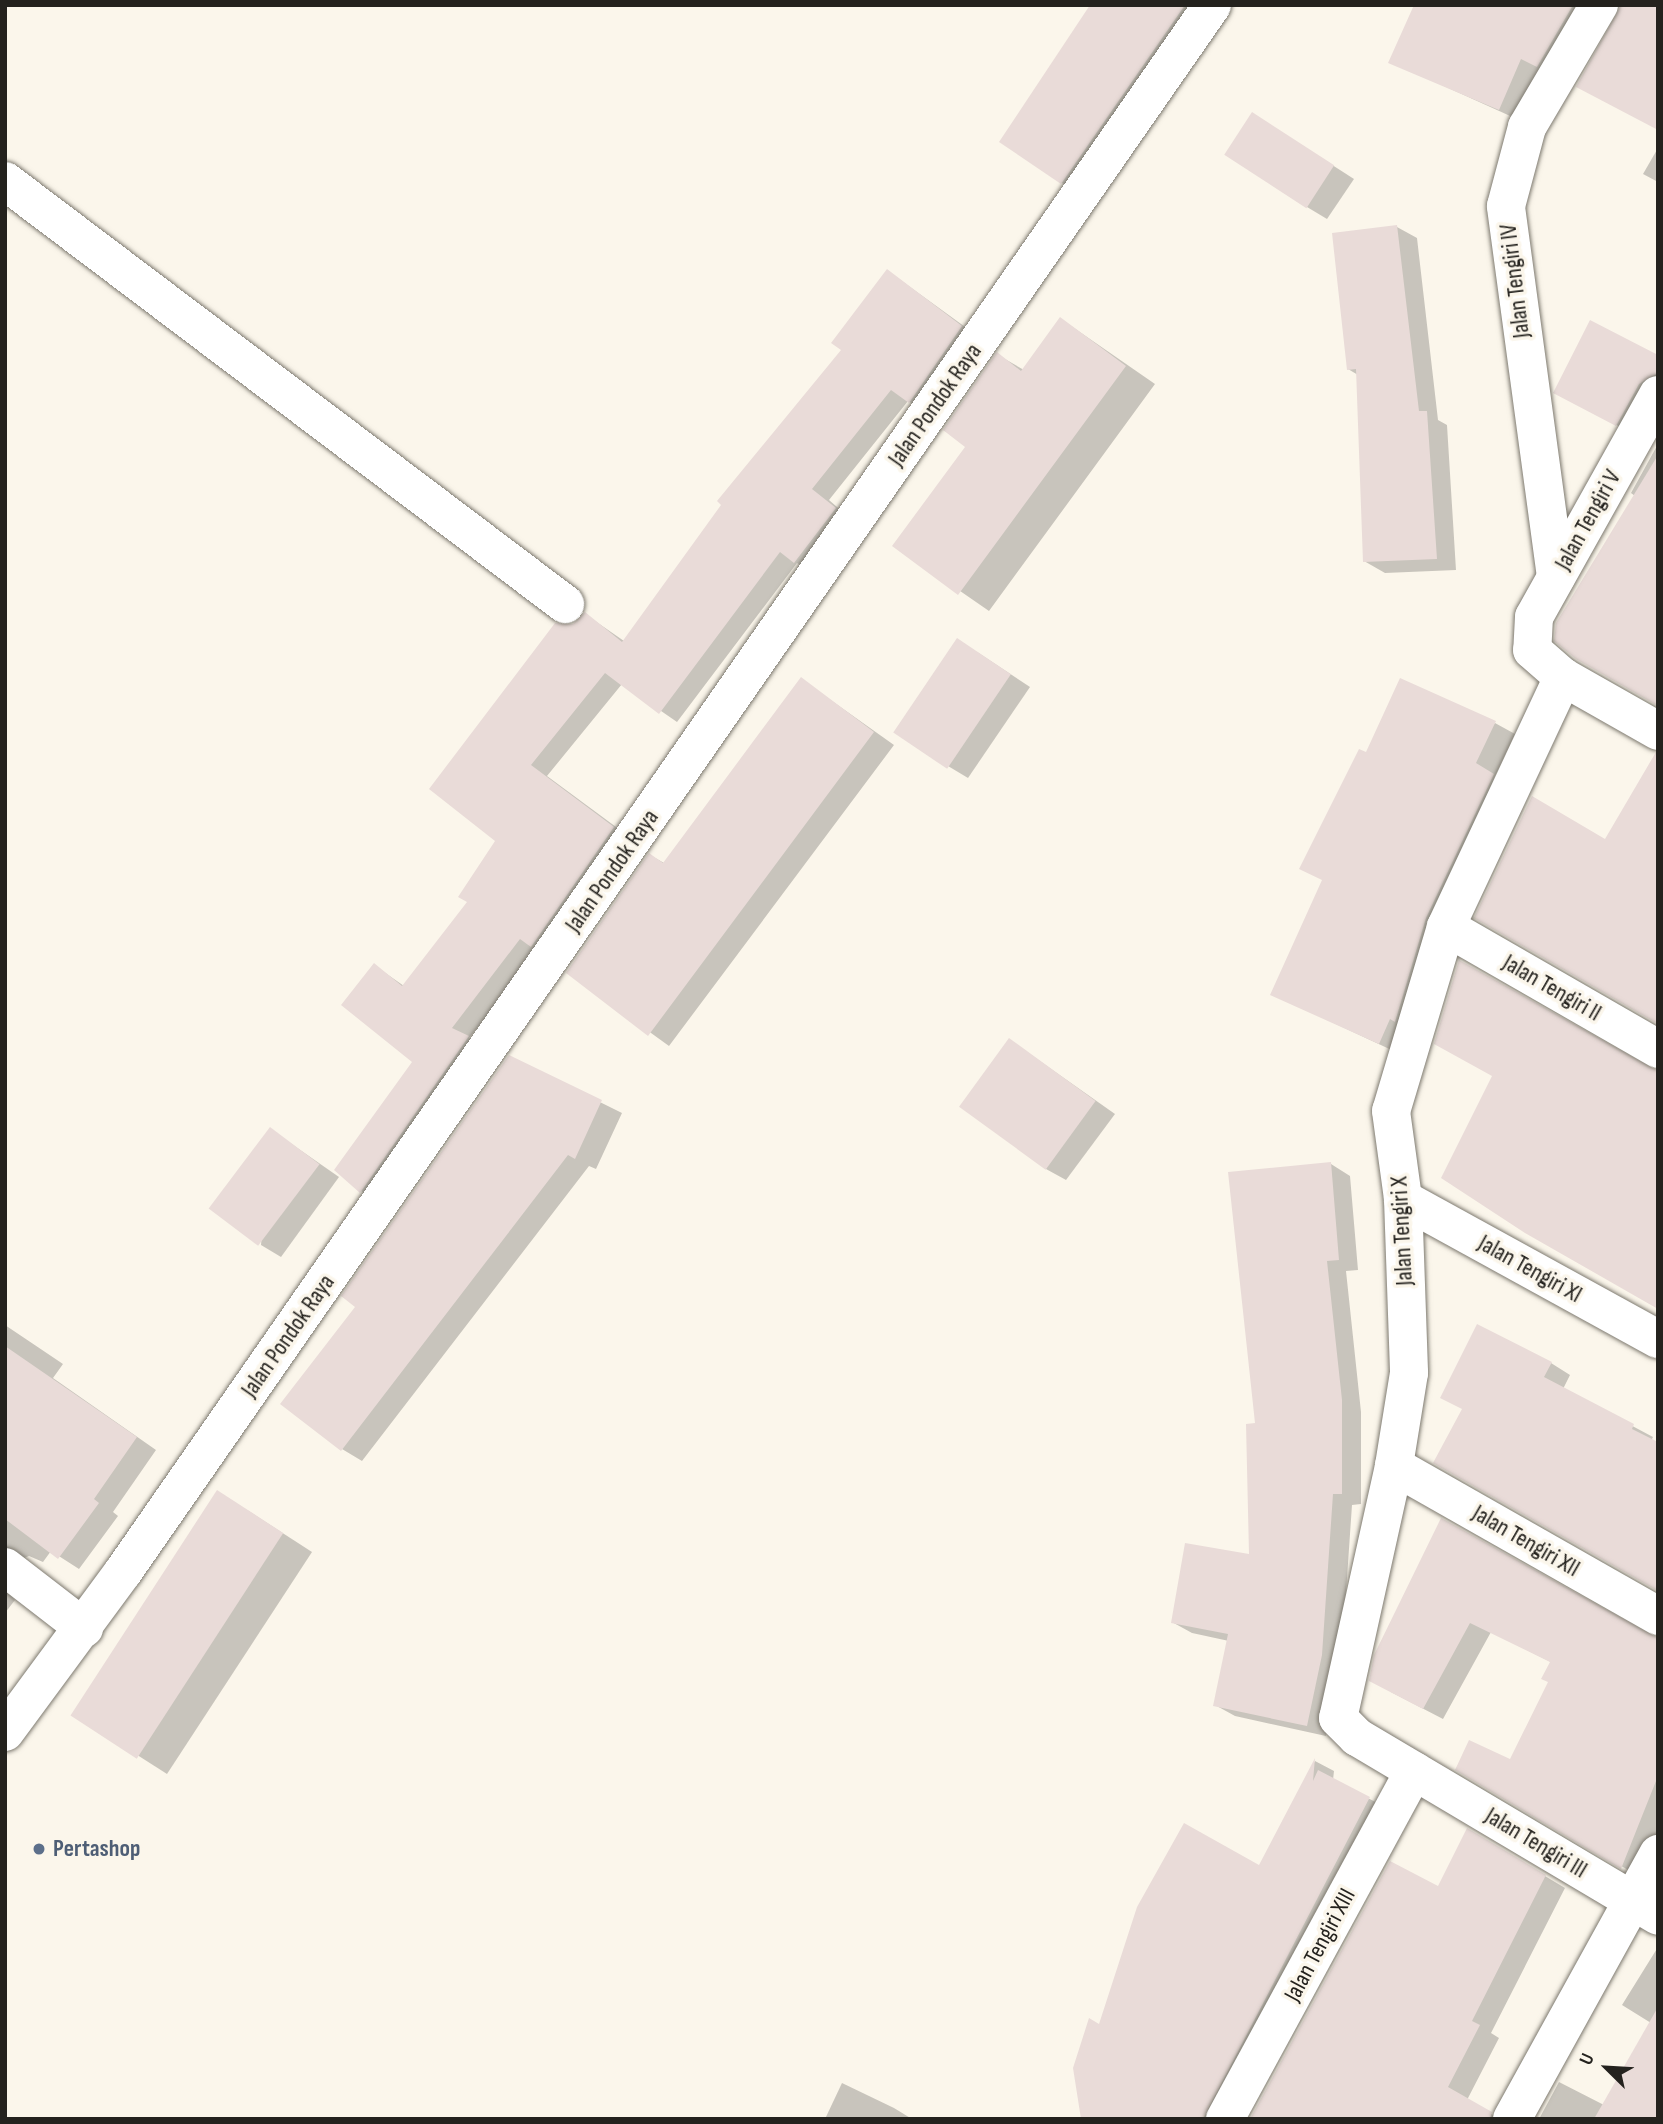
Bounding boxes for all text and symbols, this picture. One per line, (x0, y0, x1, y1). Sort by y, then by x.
street label: Jalan Tengiri IV (1494, 222, 1536, 340)
street label: Jalan Pondok Raya (882, 338, 988, 472)
street label: Jalan Tengiri V (1549, 465, 1627, 575)
street label: Jalan Pondok Raya (559, 804, 665, 938)
street label: Jalan Tengiri II (1498, 948, 1606, 1028)
street label: Jalan Tengiri X (1385, 1176, 1419, 1286)
street label: Jalan Tengiri XI (1473, 1229, 1587, 1309)
street label: Jalan Pondok Raya (235, 1269, 341, 1403)
street label: Jalan Tengiri XII (1467, 1499, 1585, 1583)
street label: Jalan Tengiri III (1480, 1801, 1592, 1885)
place label: Pertashop (53, 1835, 140, 1863)
marker: Pertashop (31, 1841, 47, 1857)
street label: Jalan Tengiri XIII (1278, 1884, 1362, 2006)
north arrow (1572, 2033, 1642, 2103)
text: U (1575, 2050, 1600, 2068)

